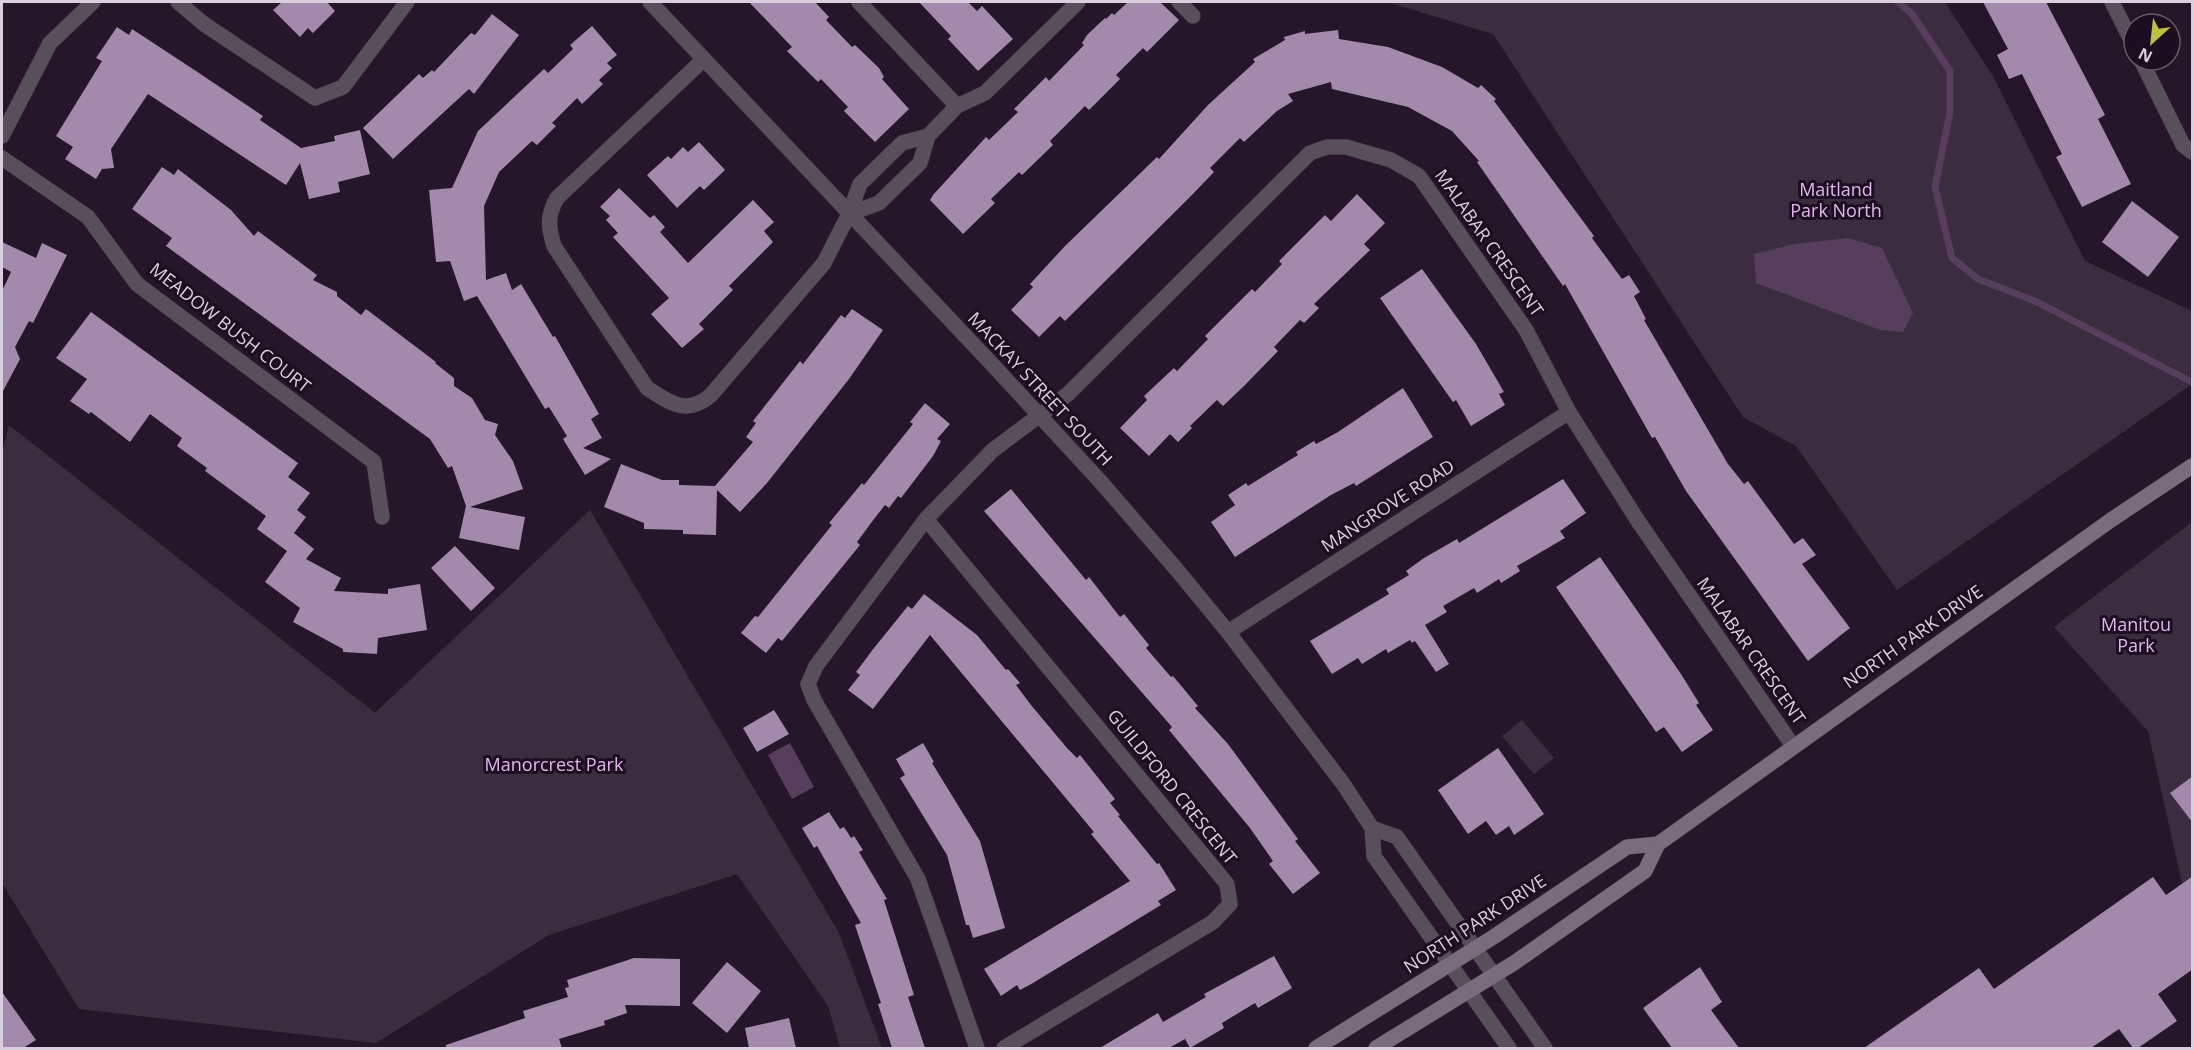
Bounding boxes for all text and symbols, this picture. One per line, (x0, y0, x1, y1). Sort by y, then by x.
north arrow (2122, 12, 2182, 72)
text: N (2134, 43, 2156, 68)
street label: MALABAR CRESCENT (1430, 164, 1550, 321)
park label: Maitland Park North (1790, 177, 1882, 222)
street label: MEADOW BUSH COURT (145, 257, 316, 398)
street label: MACKAY STREET SOUTH (963, 306, 1118, 470)
street label: MANGROVE ROAD (1316, 453, 1459, 557)
street label: MALABAR CRESCENT (1692, 572, 1812, 729)
street label: NORTH PARK DRIVE (1838, 579, 1987, 693)
park label: Manitou Park (2101, 612, 2171, 657)
street label: GUILDFORD CRESCENT (1103, 704, 1243, 869)
park label: Manorcrest Park (485, 752, 624, 776)
street label: NORTH PARK DRIVE (1399, 868, 1550, 978)

